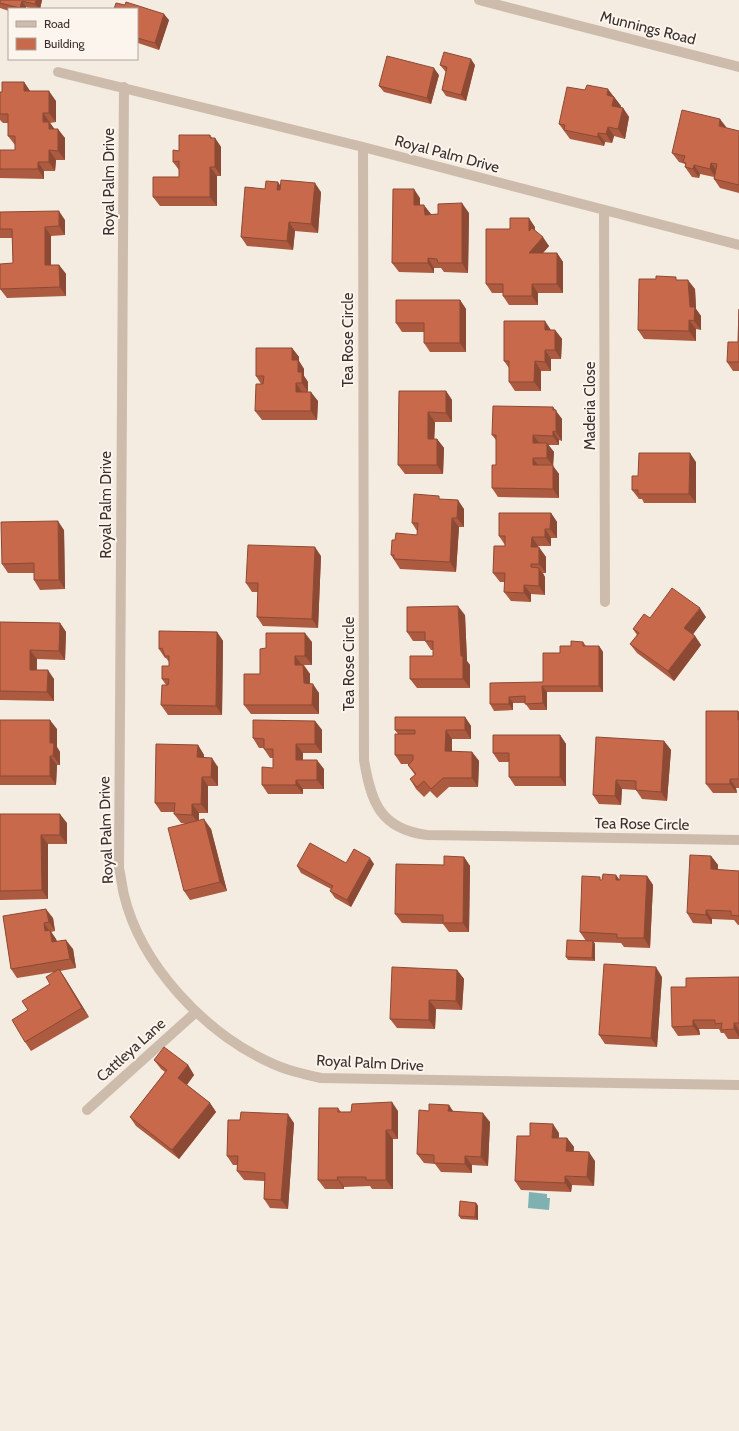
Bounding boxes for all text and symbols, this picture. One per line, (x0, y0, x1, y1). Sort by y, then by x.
street label: Munnings Road (598, 7, 698, 49)
legend (8, 8, 138, 60)
text: Road (44, 16, 70, 31)
text: Building (44, 36, 86, 51)
street label: Royal Palm Drive (100, 128, 118, 236)
street label: Royal Palm Drive (393, 131, 502, 177)
street label: Tea Rose Circle (339, 292, 357, 387)
street label: Maderia Close (581, 361, 599, 450)
street label: Royal Palm Drive (97, 451, 115, 559)
street label: Tea Rose Circle (340, 616, 358, 711)
street label: Royal Palm Drive (95, 776, 117, 884)
street label: Tea Rose Circle (594, 814, 690, 834)
street label: Cattleya Lane (93, 1014, 169, 1086)
street label: Royal Palm Drive (316, 1051, 425, 1075)

